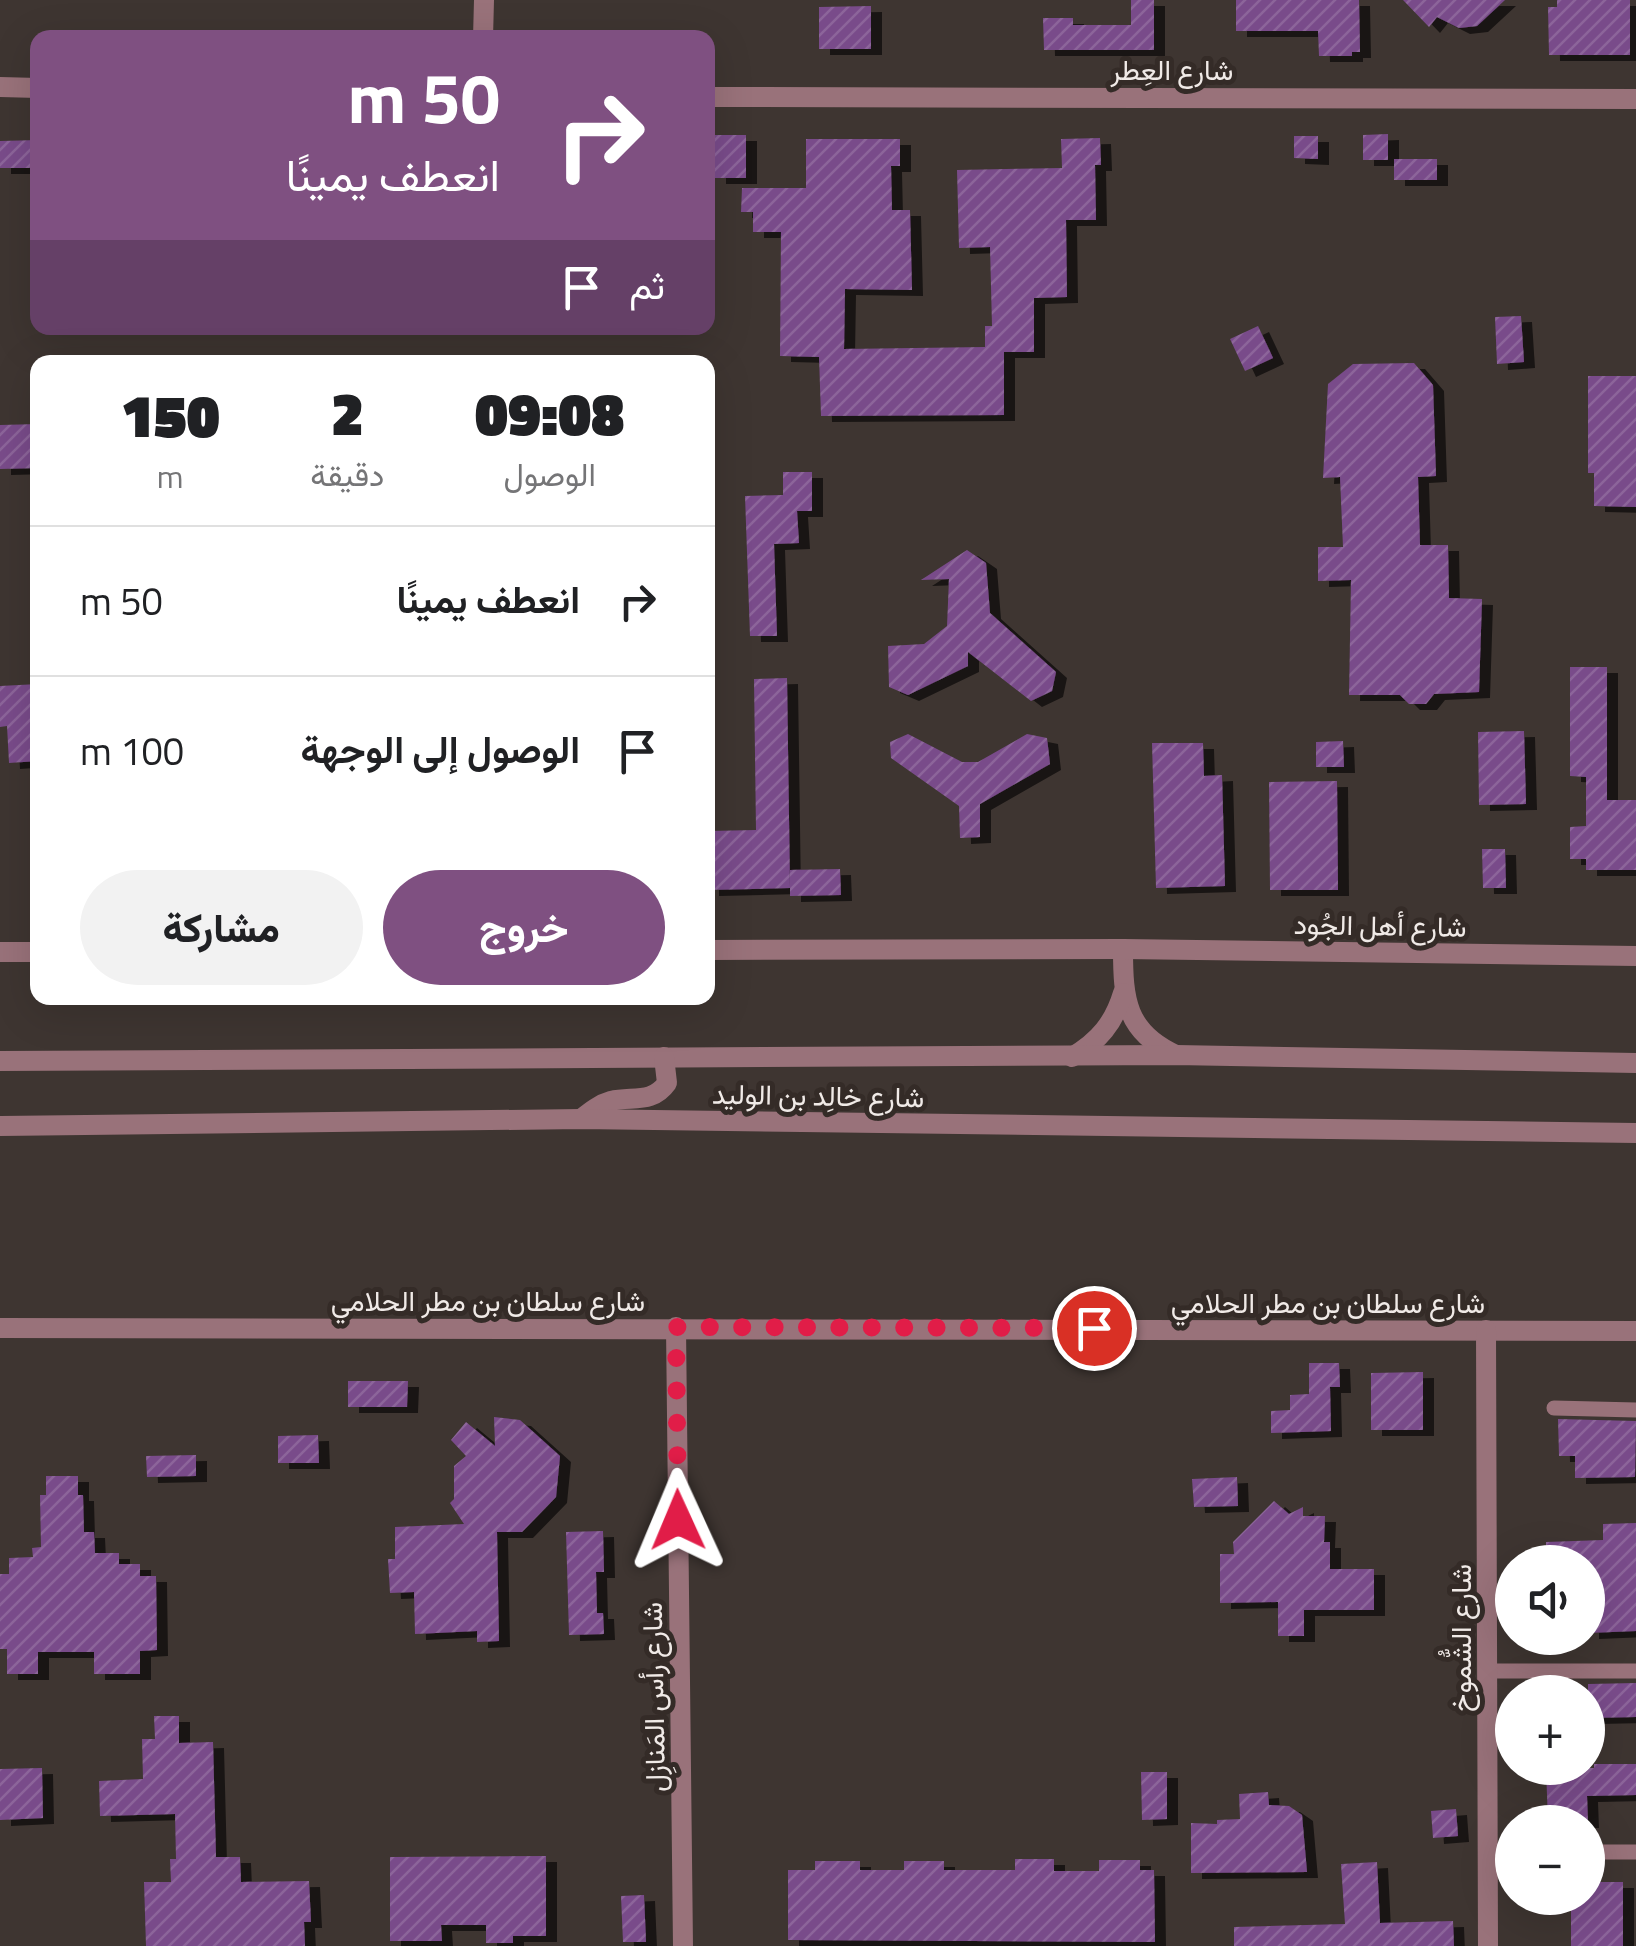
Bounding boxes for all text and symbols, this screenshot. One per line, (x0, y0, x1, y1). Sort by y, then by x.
text: 50 m (347, 44, 500, 150)
street label: شارع العِطر (1110, 48, 1233, 91)
icon: right (535, 70, 665, 200)
text: انعطف يمينًا (286, 140, 500, 208)
text: ثم (629, 256, 665, 314)
icon: arrive (554, 260, 609, 315)
text: 2 (331, 367, 364, 458)
text: 09:08 (475, 367, 624, 458)
text: 150 (121, 369, 220, 460)
text: دقيقة (310, 450, 384, 498)
text: الوصول (504, 450, 596, 498)
text: m (157, 452, 184, 500)
text: انعطف يمينًا (397, 570, 580, 628)
text: 50 m (80, 572, 163, 630)
icon: right (610, 574, 665, 629)
text: الوصول إلى الوجهة (301, 720, 580, 778)
text: 100 m (80, 722, 184, 780)
icon: arrive (610, 724, 665, 779)
button: مشاركة (80, 870, 363, 985)
button: خروج (383, 870, 665, 985)
street label: شارع أهل الجُود (1293, 902, 1467, 948)
street label: شارع خالِد بن الوليد (711, 1072, 925, 1118)
street label: شارع سلطان بن مطر الحلامي (331, 1279, 645, 1324)
street label: شارع سلطان بن مطر الحلامي (1171, 1281, 1485, 1326)
pin (1052, 1286, 1137, 1371)
icon: arrive (1067, 1301, 1122, 1356)
position arrow (626, 1468, 730, 1572)
map controls (1495, 1545, 1605, 1915)
button: sound (1495, 1545, 1605, 1655)
street label: شارع الشُّموخ (1438, 1564, 1482, 1712)
street label: شارع رأس المَنازِل (630, 1602, 677, 1792)
button: + (1495, 1675, 1605, 1785)
button: − (1495, 1805, 1605, 1915)

